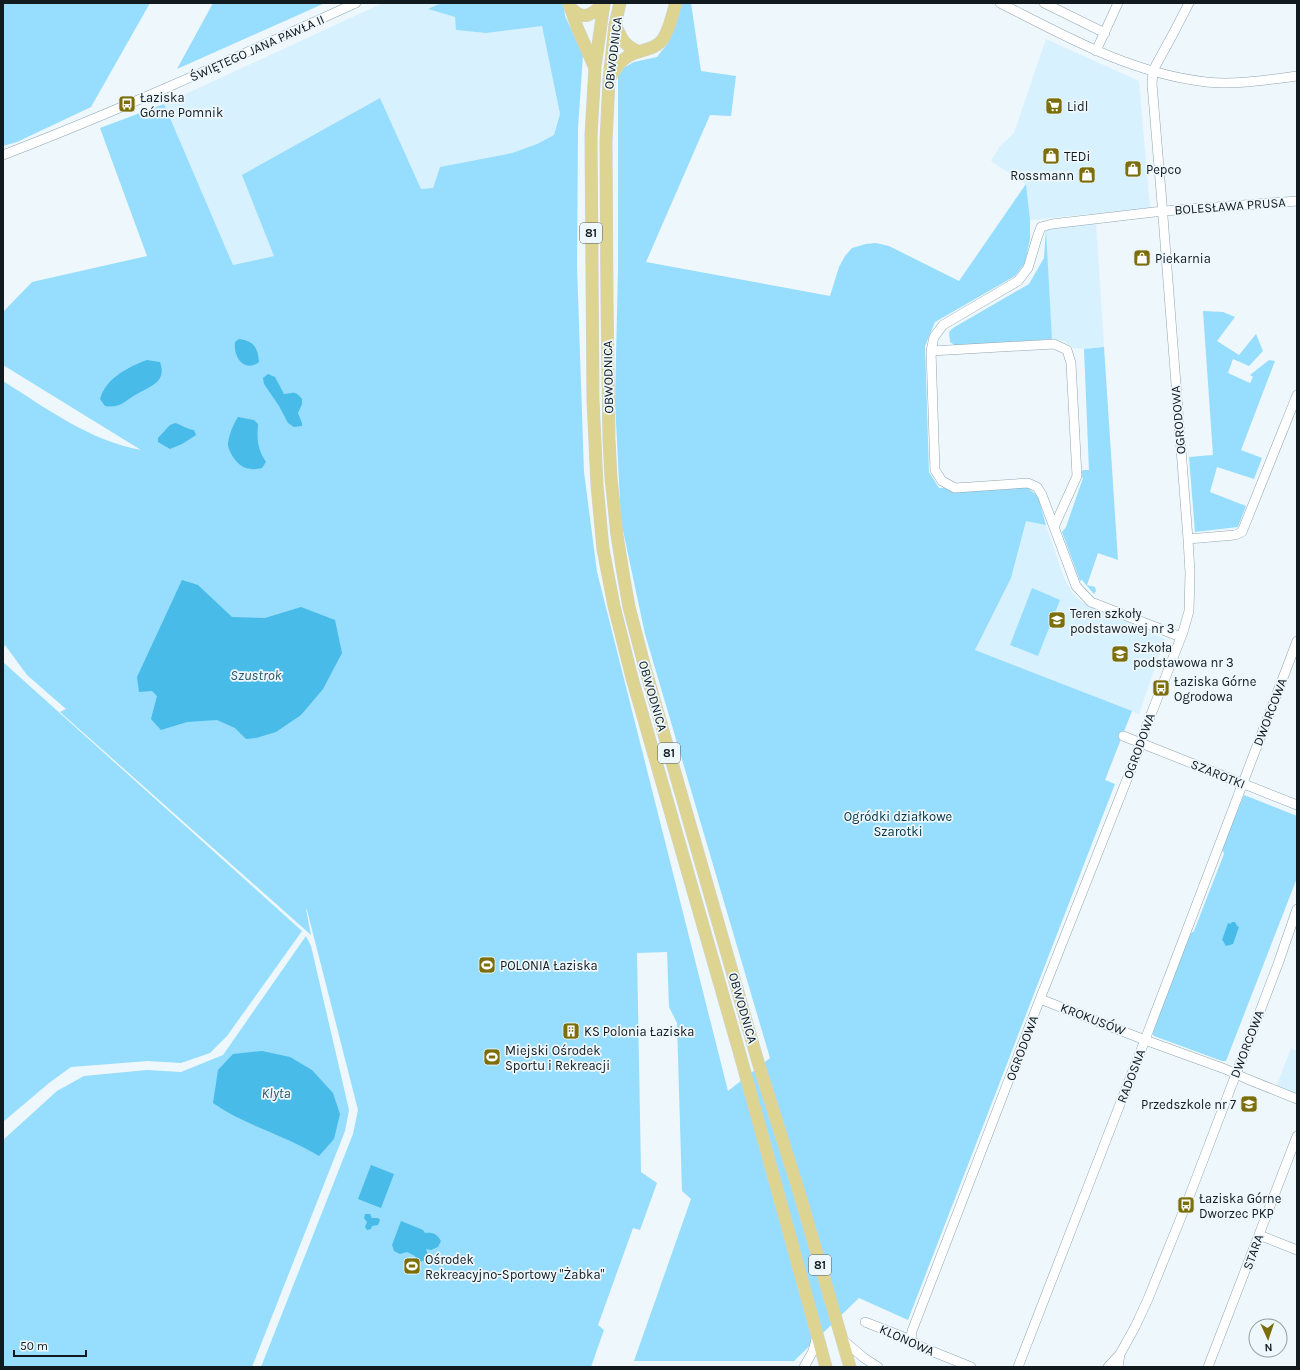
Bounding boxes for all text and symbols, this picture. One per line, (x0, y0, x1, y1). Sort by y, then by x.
street label: ŚWIĘTEGO JANA PAWŁA II (187, 11, 327, 84)
street label: OBWODNICA (601, 15, 625, 90)
place label: Łaziska Górne Pomnik (140, 90, 223, 120)
bus stop icon: Łaziska Górne Pomnik (117, 94, 137, 114)
supermarket icon: Lidl (1044, 96, 1064, 116)
place label: Lidl (1067, 99, 1088, 114)
shop icon: TEDi (1041, 146, 1061, 166)
place label: TEDi (1064, 149, 1090, 164)
shop icon: Pepco (1123, 159, 1143, 179)
place label: Pepco (1146, 162, 1181, 177)
shop icon: Rossmann (1077, 165, 1097, 185)
place label: Rossmann (1010, 168, 1074, 183)
street label: BOLESŁAWA PRUSA (1174, 195, 1287, 217)
road number: 81 (580, 223, 602, 243)
shop icon: Piekarnia (1132, 248, 1152, 268)
place label: Piekarnia (1155, 251, 1211, 266)
street label: OBWODNICA (600, 340, 616, 414)
street label: OGRODOWA (1167, 385, 1188, 455)
place label: Teren szkoły podstawowej nr 3 (1070, 606, 1174, 636)
school or university icon: Teren szkoły podstawowej nr 3 (1047, 610, 1067, 630)
place label: Szkoła podstawowa nr 3 (1133, 640, 1234, 670)
school or university icon: Szkoła podstawowa nr 3 (1110, 644, 1130, 664)
street label: OBWODNICA (636, 659, 670, 734)
water label: Szustrok (230, 667, 283, 684)
place label: Łaziska Górne Ogrodowa (1174, 674, 1257, 704)
street label: DWORCOWA (1250, 675, 1290, 748)
bus stop icon: Łaziska Górne Ogrodowa (1151, 678, 1171, 698)
street label: OGRODOWA (1120, 711, 1158, 781)
road number: 81 (658, 743, 680, 763)
street label: SZAROTKI (1189, 756, 1247, 792)
park label: Ogródki działkowe Szarotki (844, 809, 953, 839)
sports icon: POLONIA Łaziska (477, 955, 497, 975)
place label: POLONIA Łaziska (500, 958, 598, 973)
street label: OBWODNICA (726, 971, 760, 1046)
street label: KROKUSÓW (1058, 999, 1128, 1038)
street label: DWORCOWA (1227, 1007, 1267, 1080)
street label: OGRODOWA (1003, 1013, 1042, 1083)
building icon: KS Polonia Łaziska (561, 1021, 581, 1041)
place label: KS Polonia Łaziska (584, 1024, 694, 1039)
place label: Miejski Ośrodek Sportu i Rekreacji (505, 1043, 610, 1073)
street label: RADOSNA (1114, 1046, 1148, 1105)
sports icon: Miejski Ośrodek Sportu i Rekreacji (482, 1047, 502, 1067)
water label: Klyta (261, 1085, 291, 1102)
school or university icon: Przedszkole nr 7 (1239, 1094, 1259, 1114)
place label: Przedszkole nr 7 (1141, 1097, 1236, 1112)
place label: Łaziska Górne Dworzec PKP (1199, 1191, 1282, 1221)
bus stop icon: Łaziska Górne Dworzec PKP (1176, 1195, 1196, 1215)
street label: STARA (1240, 1232, 1267, 1272)
place label: Ośrodek Rekreacyjno-Sportowy "Żabka" (425, 1252, 605, 1282)
road number: 81 (809, 1255, 831, 1275)
sports icon: Ośrodek Rekreacyjno-Sportowy "Żabka" (402, 1256, 422, 1276)
north arrow (1248, 1318, 1288, 1358)
street label: KLONOWA (877, 1321, 937, 1359)
scale bar (14, 1332, 86, 1358)
text: 50 m (20, 1339, 48, 1353)
text: N (1264, 1341, 1273, 1354)

